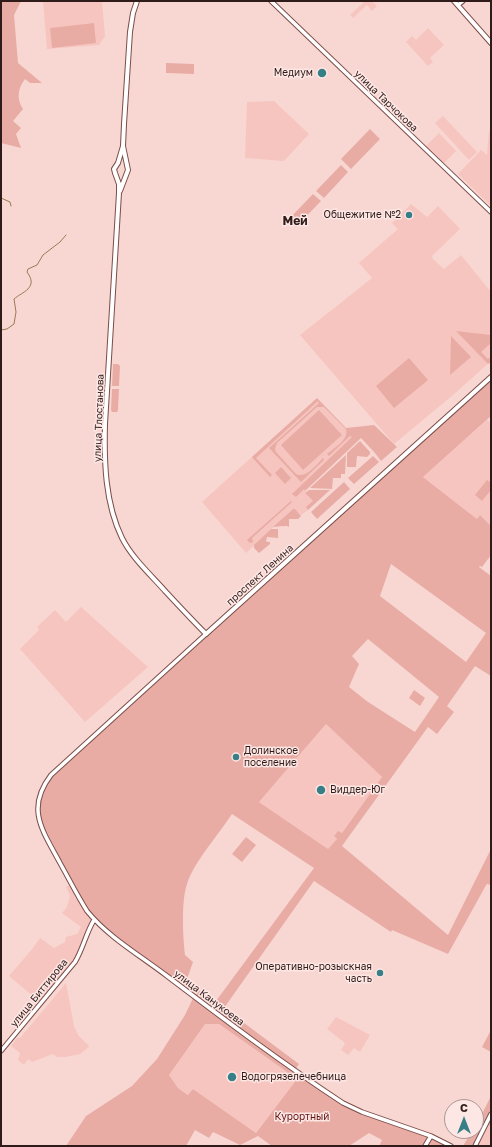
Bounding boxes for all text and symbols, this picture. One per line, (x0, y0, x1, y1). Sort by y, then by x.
place label: Медиум (274, 67, 313, 79)
marker: Медиум (316, 67, 328, 79)
street label: улица Тарчокова (352, 68, 420, 134)
place label: Общежитие №2 (324, 209, 401, 221)
marker: Общежитие №2 (404, 210, 414, 220)
district label: Мей (282, 214, 308, 228)
street label: улица Тлостанова (91, 374, 107, 462)
street label: проспект Ленина (224, 542, 296, 608)
place label: Долинское поселение (244, 745, 298, 768)
marker: Долинское поселение (231, 752, 241, 762)
marker: Виддер-Юг (315, 784, 327, 796)
place label: Виддер-Юг (330, 784, 385, 796)
street label: улица Биттирова (8, 957, 70, 1029)
place label: Оперативно-розыскная часть (255, 961, 372, 984)
street label: улица Канукоева (172, 968, 246, 1028)
marker: Оперативно-розыскная часть (375, 968, 385, 978)
marker: Водогрязелечебница (226, 1071, 238, 1083)
place label: Водогрязелечебница (241, 1071, 346, 1083)
north arrow (444, 1099, 484, 1139)
text: С (460, 1101, 468, 1114)
park label: Курортный (275, 1111, 329, 1123)

